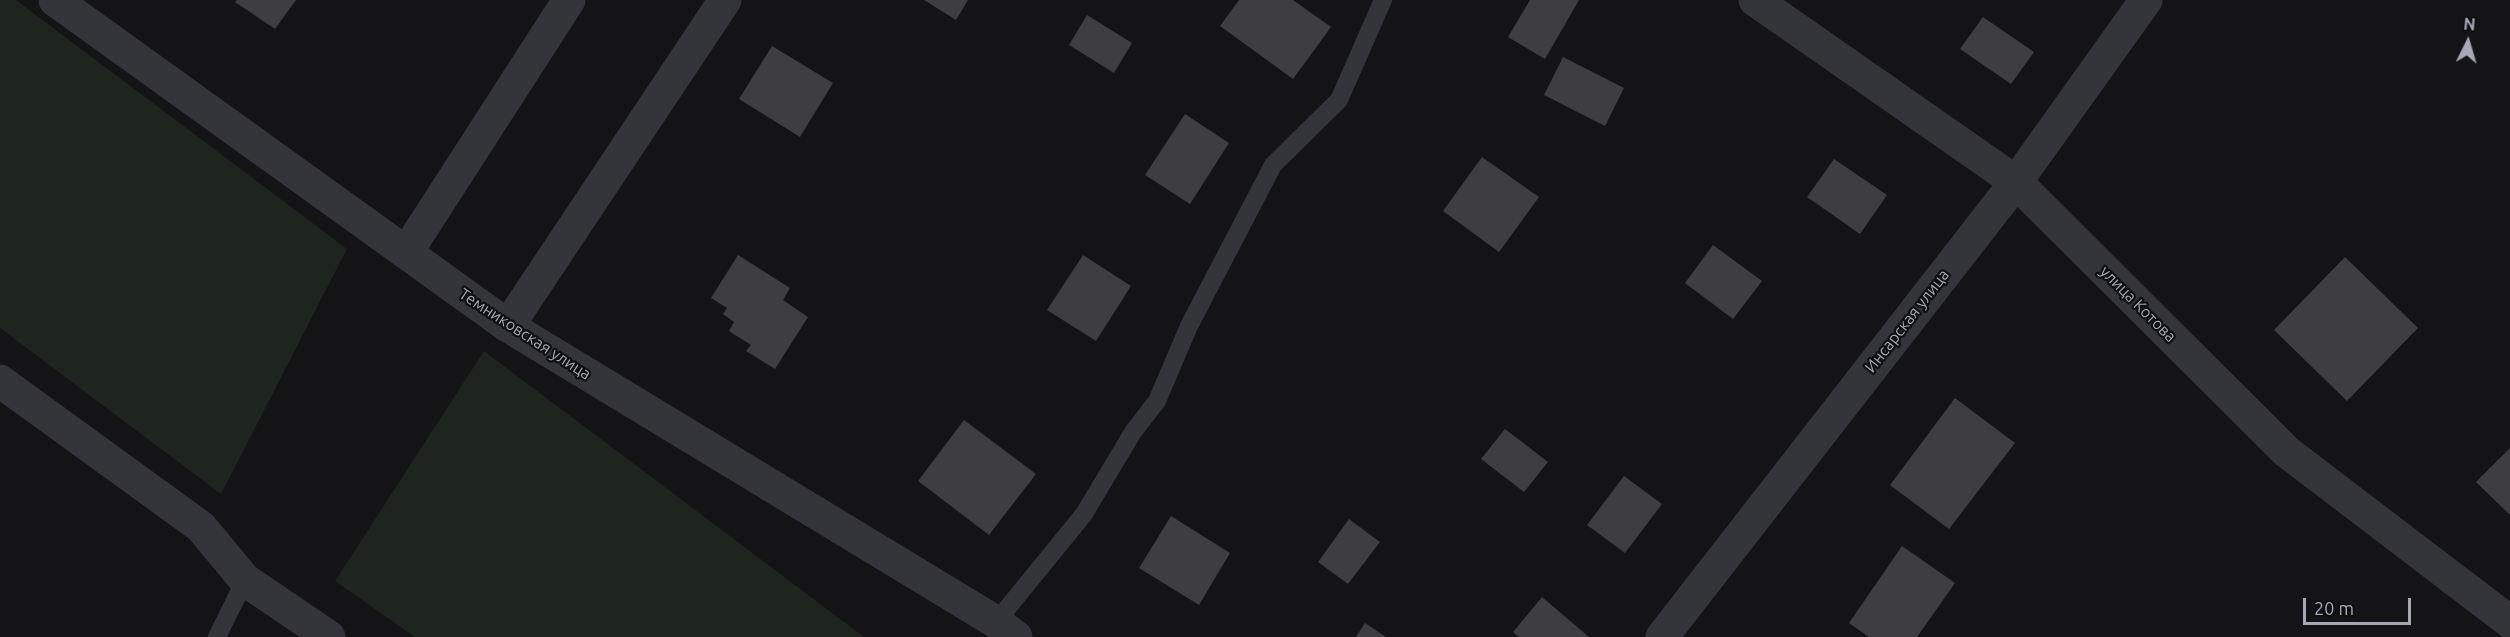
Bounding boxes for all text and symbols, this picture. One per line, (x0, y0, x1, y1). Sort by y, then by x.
north arrow (2438, 12, 2498, 72)
text: N (2463, 15, 2476, 34)
street label: улица Котова (2096, 262, 2180, 346)
street label: Инсарская улица (1861, 266, 1953, 376)
street label: Темниковская улица (455, 284, 595, 384)
scale bar (2306, 586, 2414, 624)
text: 20 m (2314, 598, 2354, 618)

